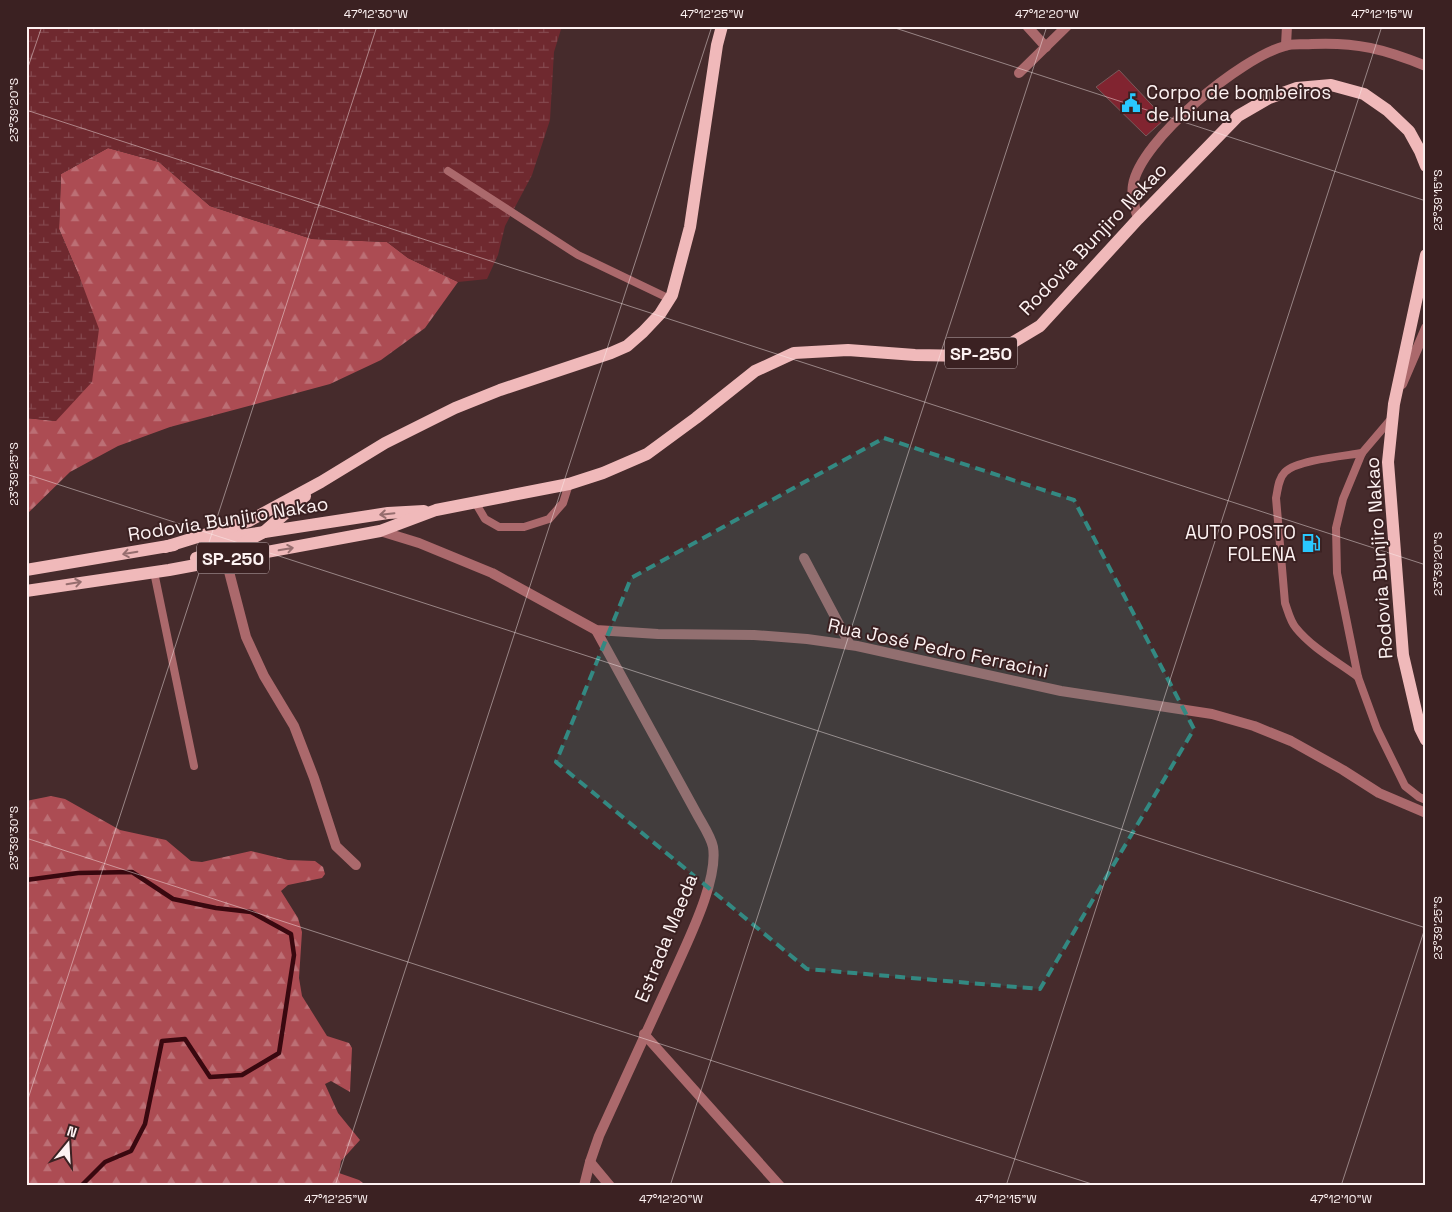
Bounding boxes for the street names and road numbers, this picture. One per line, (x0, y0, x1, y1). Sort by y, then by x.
street label: Rodovia Bunjiro Nakao (1014, 157, 1172, 321)
road number: SP-250 (945, 338, 1017, 368)
street label: Rodovia Bunjiro Nakao (1359, 456, 1399, 660)
street label: Rodovia Bunjiro Nakao (126, 491, 330, 547)
road number: SP-250 (197, 542, 269, 574)
street label: Rua José Pedro Ferracini (826, 612, 1050, 684)
street label: Estrada Maeda (629, 870, 703, 1006)

